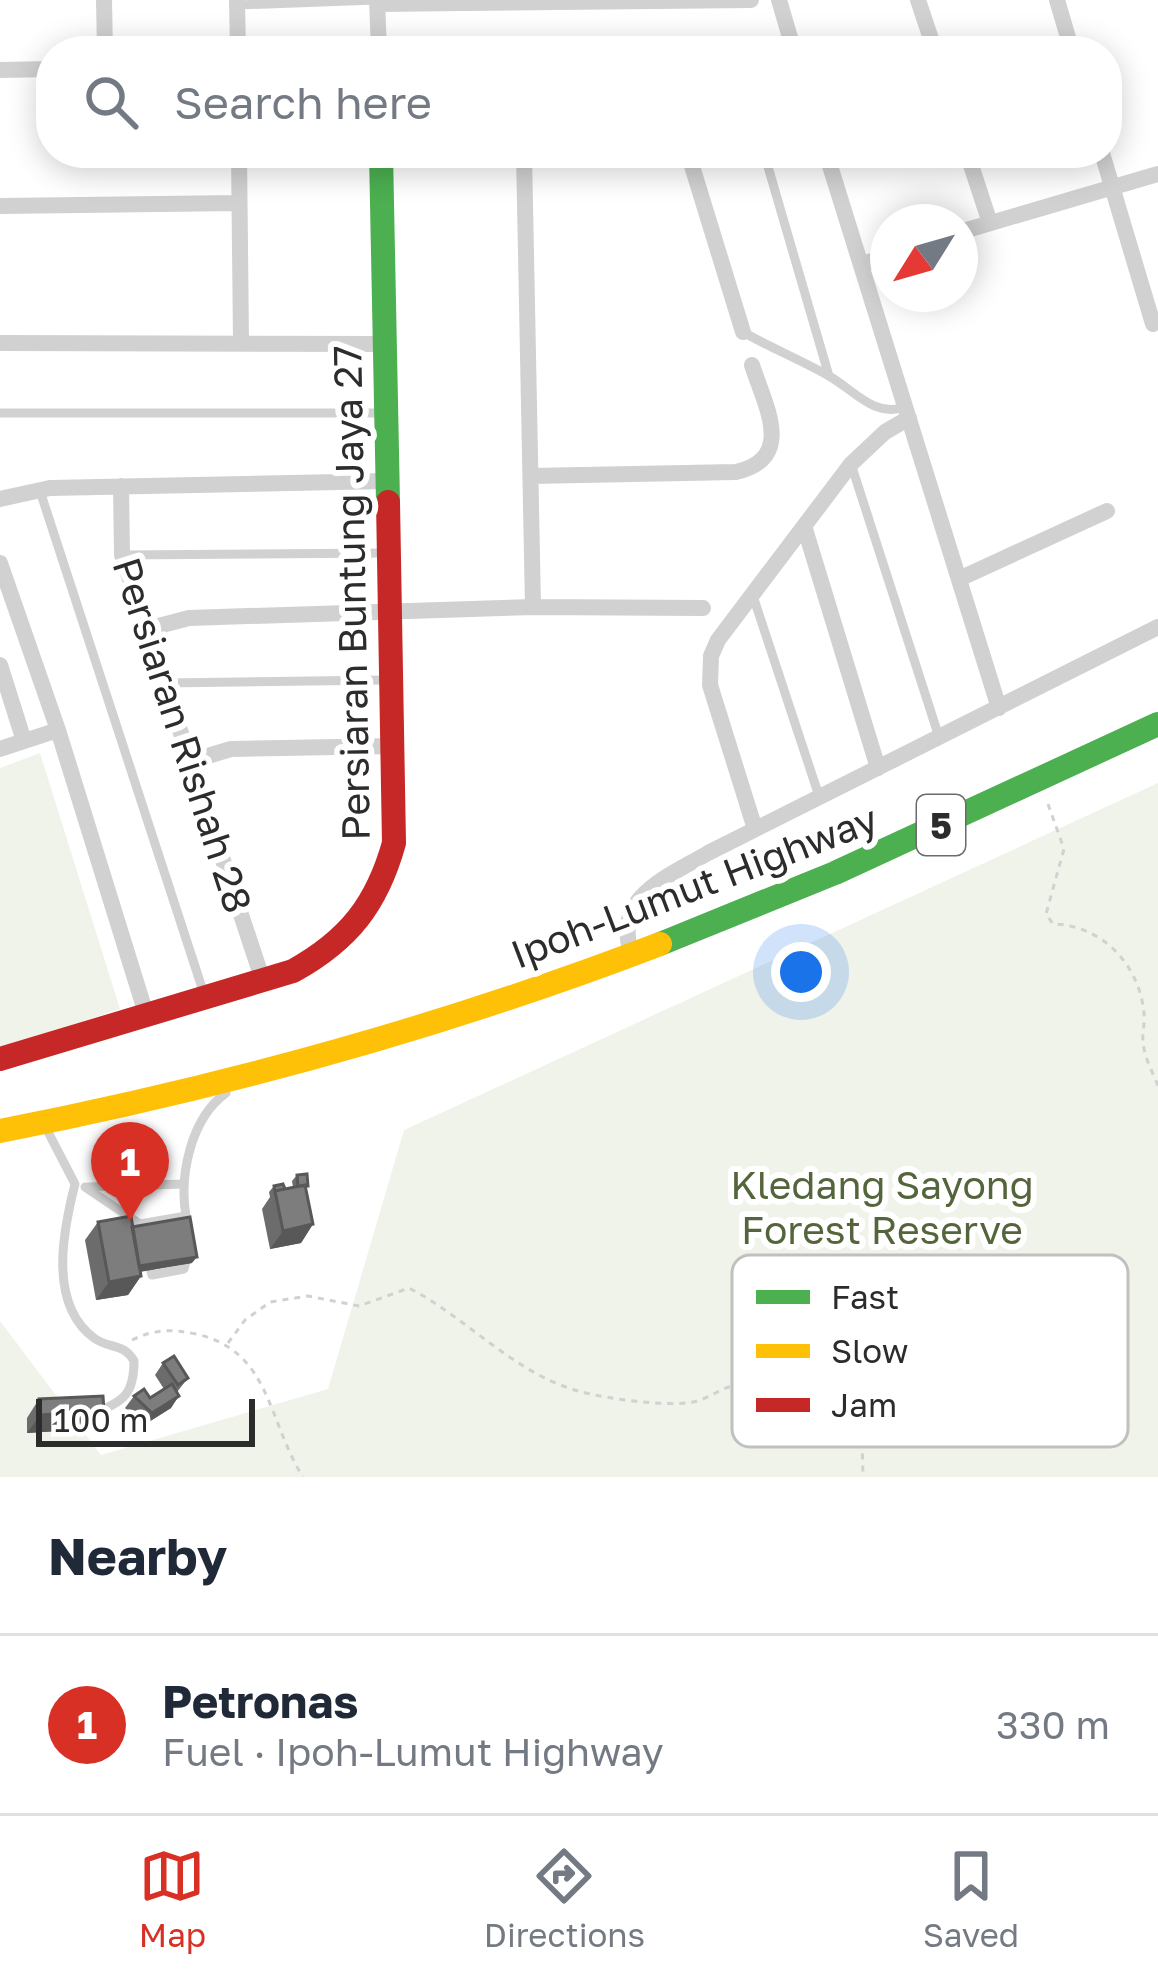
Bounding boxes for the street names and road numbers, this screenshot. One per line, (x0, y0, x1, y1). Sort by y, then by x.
street label: Persiaran Buntung Jaya 27 (323, 345, 379, 841)
street label: Persiaran Rishah 28 (103, 552, 263, 918)
street label: Ipoh-Lumut Highway (504, 794, 884, 978)
road number: 5 (917, 795, 965, 855)

